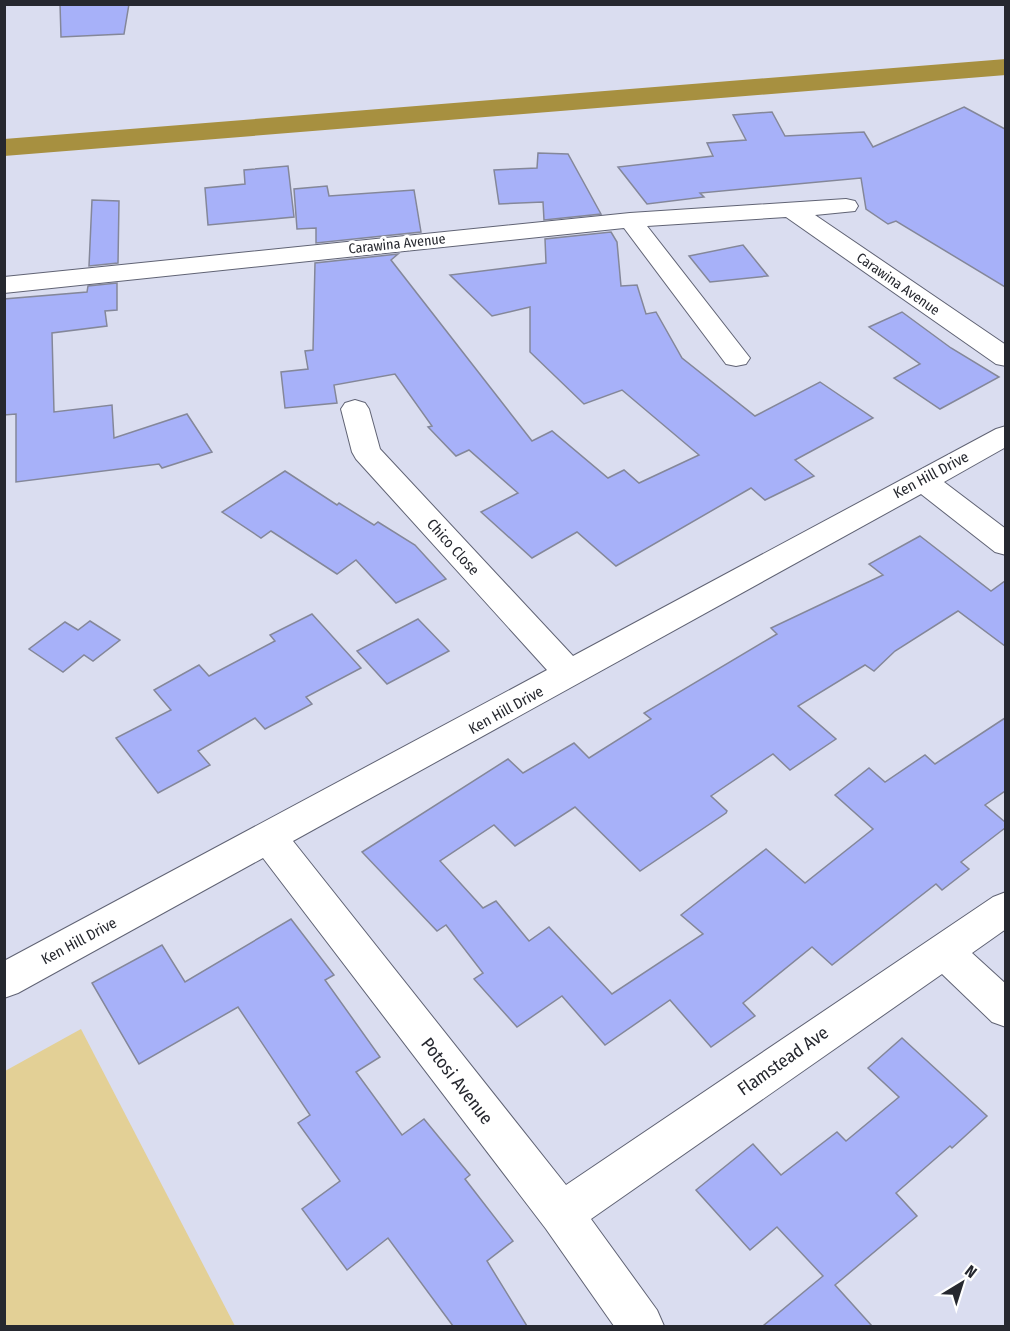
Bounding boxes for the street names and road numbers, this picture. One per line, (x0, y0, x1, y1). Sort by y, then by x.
street label: Carawina Avenue (348, 230, 446, 258)
street label: Carawina Avenue (853, 249, 943, 319)
street label: Ken Hill Drive (890, 448, 972, 502)
street label: Chico Close (423, 515, 483, 579)
street label: Ken Hill Drive (465, 682, 547, 738)
street label: Ken Hill Drive (38, 914, 120, 968)
street label: Flamstead Ave (733, 1022, 833, 1100)
street label: Potosi Avenue (416, 1033, 498, 1129)

